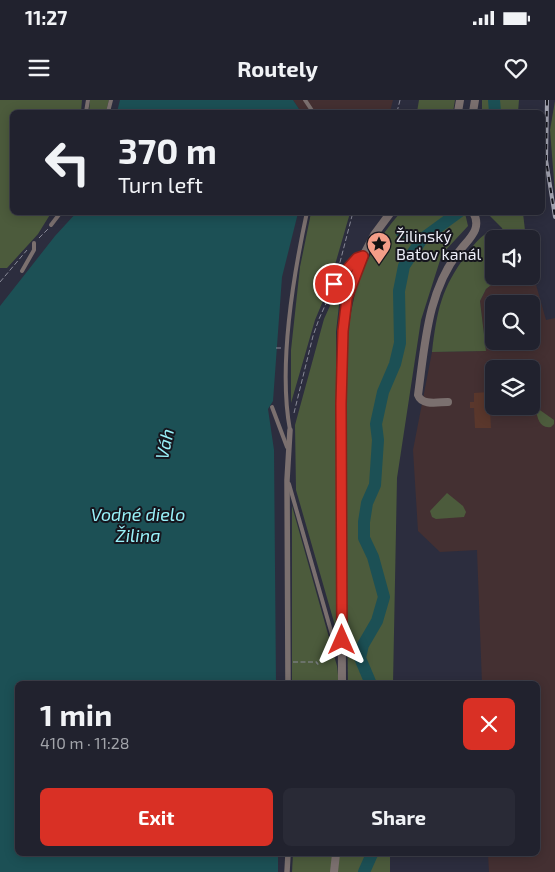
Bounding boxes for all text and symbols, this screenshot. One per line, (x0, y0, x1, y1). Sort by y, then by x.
text: 11:27 (25, 6, 67, 29)
icon: menu (25, 54, 53, 82)
icon: heart (502, 54, 530, 82)
text: Routely (237, 55, 318, 81)
text: 370 m (118, 129, 217, 171)
icon: left (35, 130, 100, 195)
text: Turn left (118, 171, 203, 197)
place label: Žilinský Baťov kanál (396, 226, 481, 263)
map controls (485, 230, 540, 415)
button: sound (485, 230, 540, 285)
place icon: Žilinský Baťov kanál (366, 231, 392, 265)
pin (313, 263, 355, 305)
icon: arrive (320, 270, 348, 298)
button: search (485, 295, 540, 350)
button: layers (485, 360, 540, 415)
water label: Váh (150, 427, 178, 461)
water label: Vodné dielo Žilina (91, 503, 185, 546)
position arrow (315, 613, 367, 665)
text: 1 min (40, 696, 112, 732)
button: close (463, 698, 515, 750)
text: 410 m · 11:28 (40, 733, 130, 752)
button: Exit (40, 788, 273, 846)
button: Share (283, 788, 515, 846)

